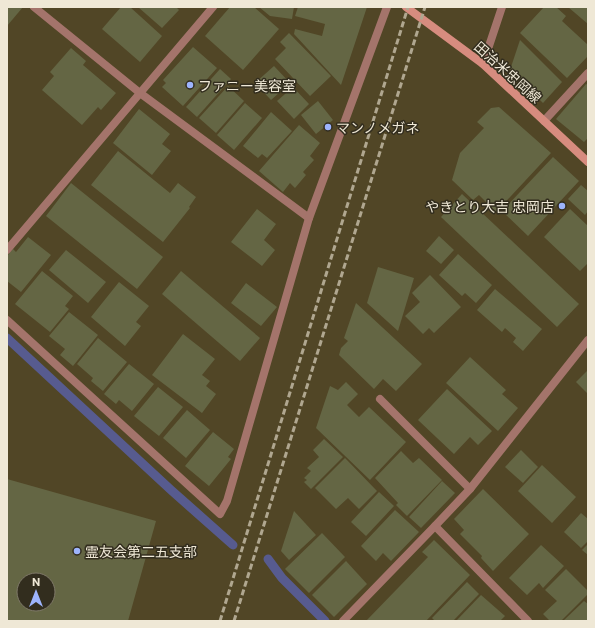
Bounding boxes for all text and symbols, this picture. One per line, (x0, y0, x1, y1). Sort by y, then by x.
street label: 田治米忠岡線 (471, 38, 545, 106)
place label: ファニー美容室 (198, 77, 296, 94)
marker: ファニー美容室 (185, 80, 195, 90)
place label: マンノメガネ (336, 119, 419, 136)
marker: マンノメガネ (323, 122, 333, 132)
place label: やきとり大吉 忠岡店 (425, 198, 554, 215)
marker: やきとり大吉 忠岡店 (557, 201, 567, 211)
place label: 霊友会第二五支部 (85, 543, 197, 560)
marker: 霊友会第二五支部 (72, 546, 82, 556)
north arrow (16, 572, 56, 612)
text: N (32, 575, 40, 588)

